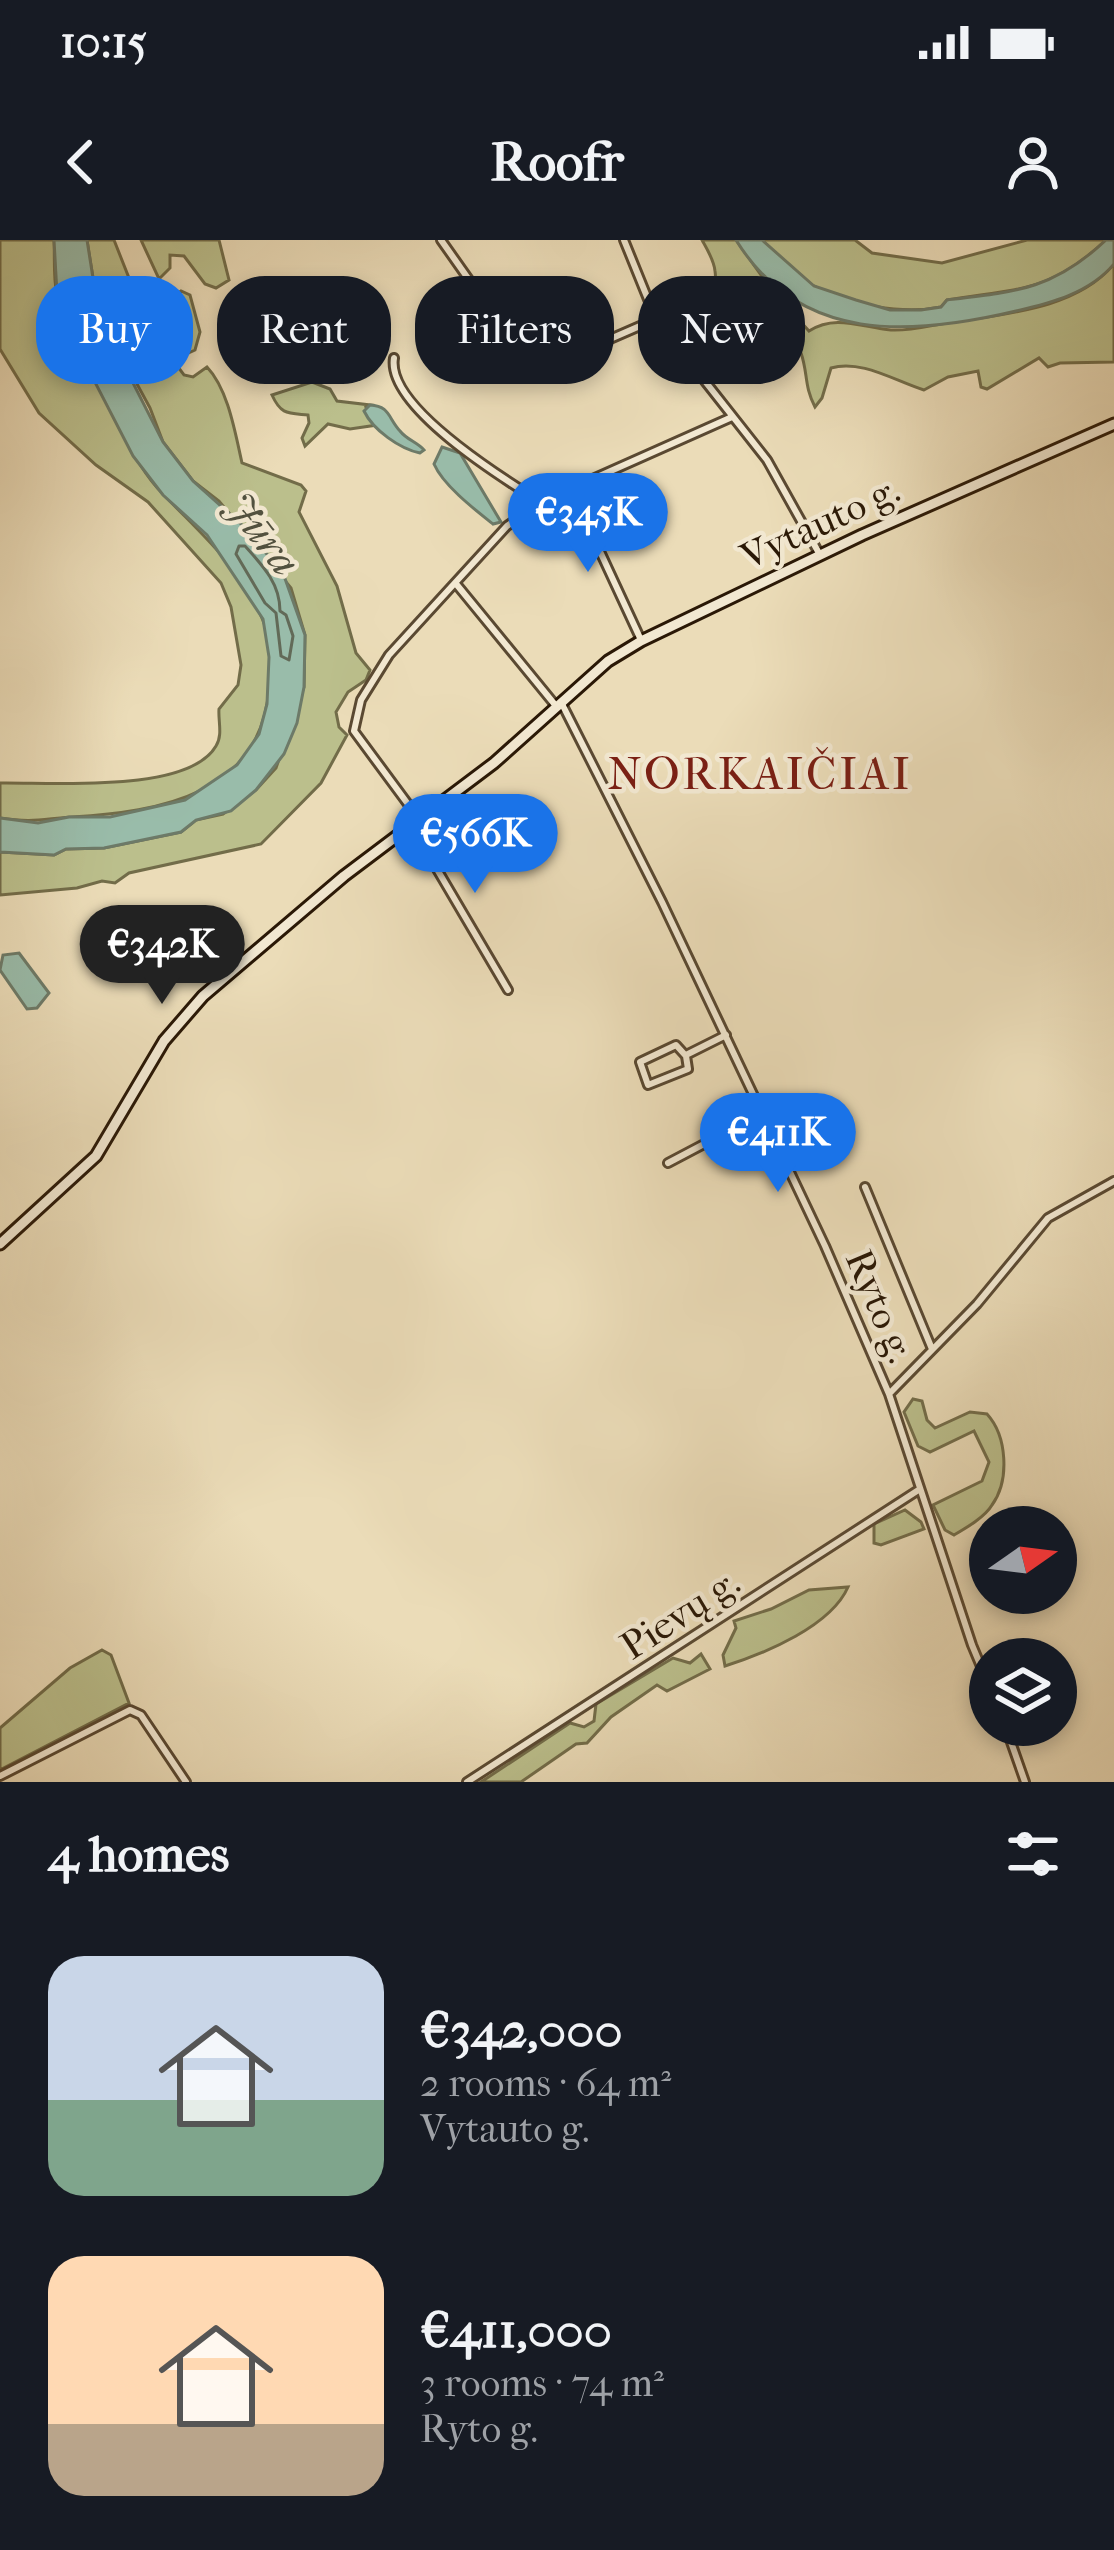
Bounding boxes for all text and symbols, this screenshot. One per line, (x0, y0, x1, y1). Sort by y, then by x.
text: 10:15 (60, 16, 147, 69)
icon: back (48, 129, 114, 195)
icon: person (1000, 129, 1066, 195)
text: Roofr (490, 131, 624, 194)
chip: Buy (36, 276, 193, 384)
chip: Rent (217, 276, 391, 384)
chip: Filters (415, 276, 614, 384)
chip: New (638, 276, 805, 384)
street label: Vytauto g. (733, 466, 907, 580)
pin: €345K (504, 473, 672, 575)
water label: Jūra (214, 483, 310, 585)
text: €345K (535, 489, 641, 535)
district label: NORKAIČIAI (608, 746, 913, 801)
pin: €566K (391, 794, 559, 896)
text: €566K (420, 810, 530, 856)
pin: €342K (78, 905, 246, 1007)
text: €342K (107, 921, 217, 967)
pin: €411K (694, 1093, 862, 1195)
text: €411K (727, 1109, 829, 1155)
street label: Ryto g. (836, 1243, 924, 1369)
north arrow (969, 1506, 1077, 1614)
map controls (969, 1506, 1077, 1746)
street label: Pievų g. (612, 1559, 748, 1669)
button: layers (969, 1638, 1077, 1746)
icon: filters (1000, 1821, 1066, 1887)
text: 4 homes (48, 1824, 229, 1884)
text: €342,000 (420, 2000, 623, 2060)
icon: home (144, 2004, 288, 2148)
text: 2 rooms · 64 m² (420, 2060, 671, 2106)
text: Vytauto g. (420, 2106, 590, 2152)
text: €411,000 (420, 2300, 612, 2360)
icon: home (144, 2304, 288, 2448)
text: 3 rooms · 74 m² (420, 2360, 664, 2406)
text: Ryto g. (420, 2406, 538, 2452)

